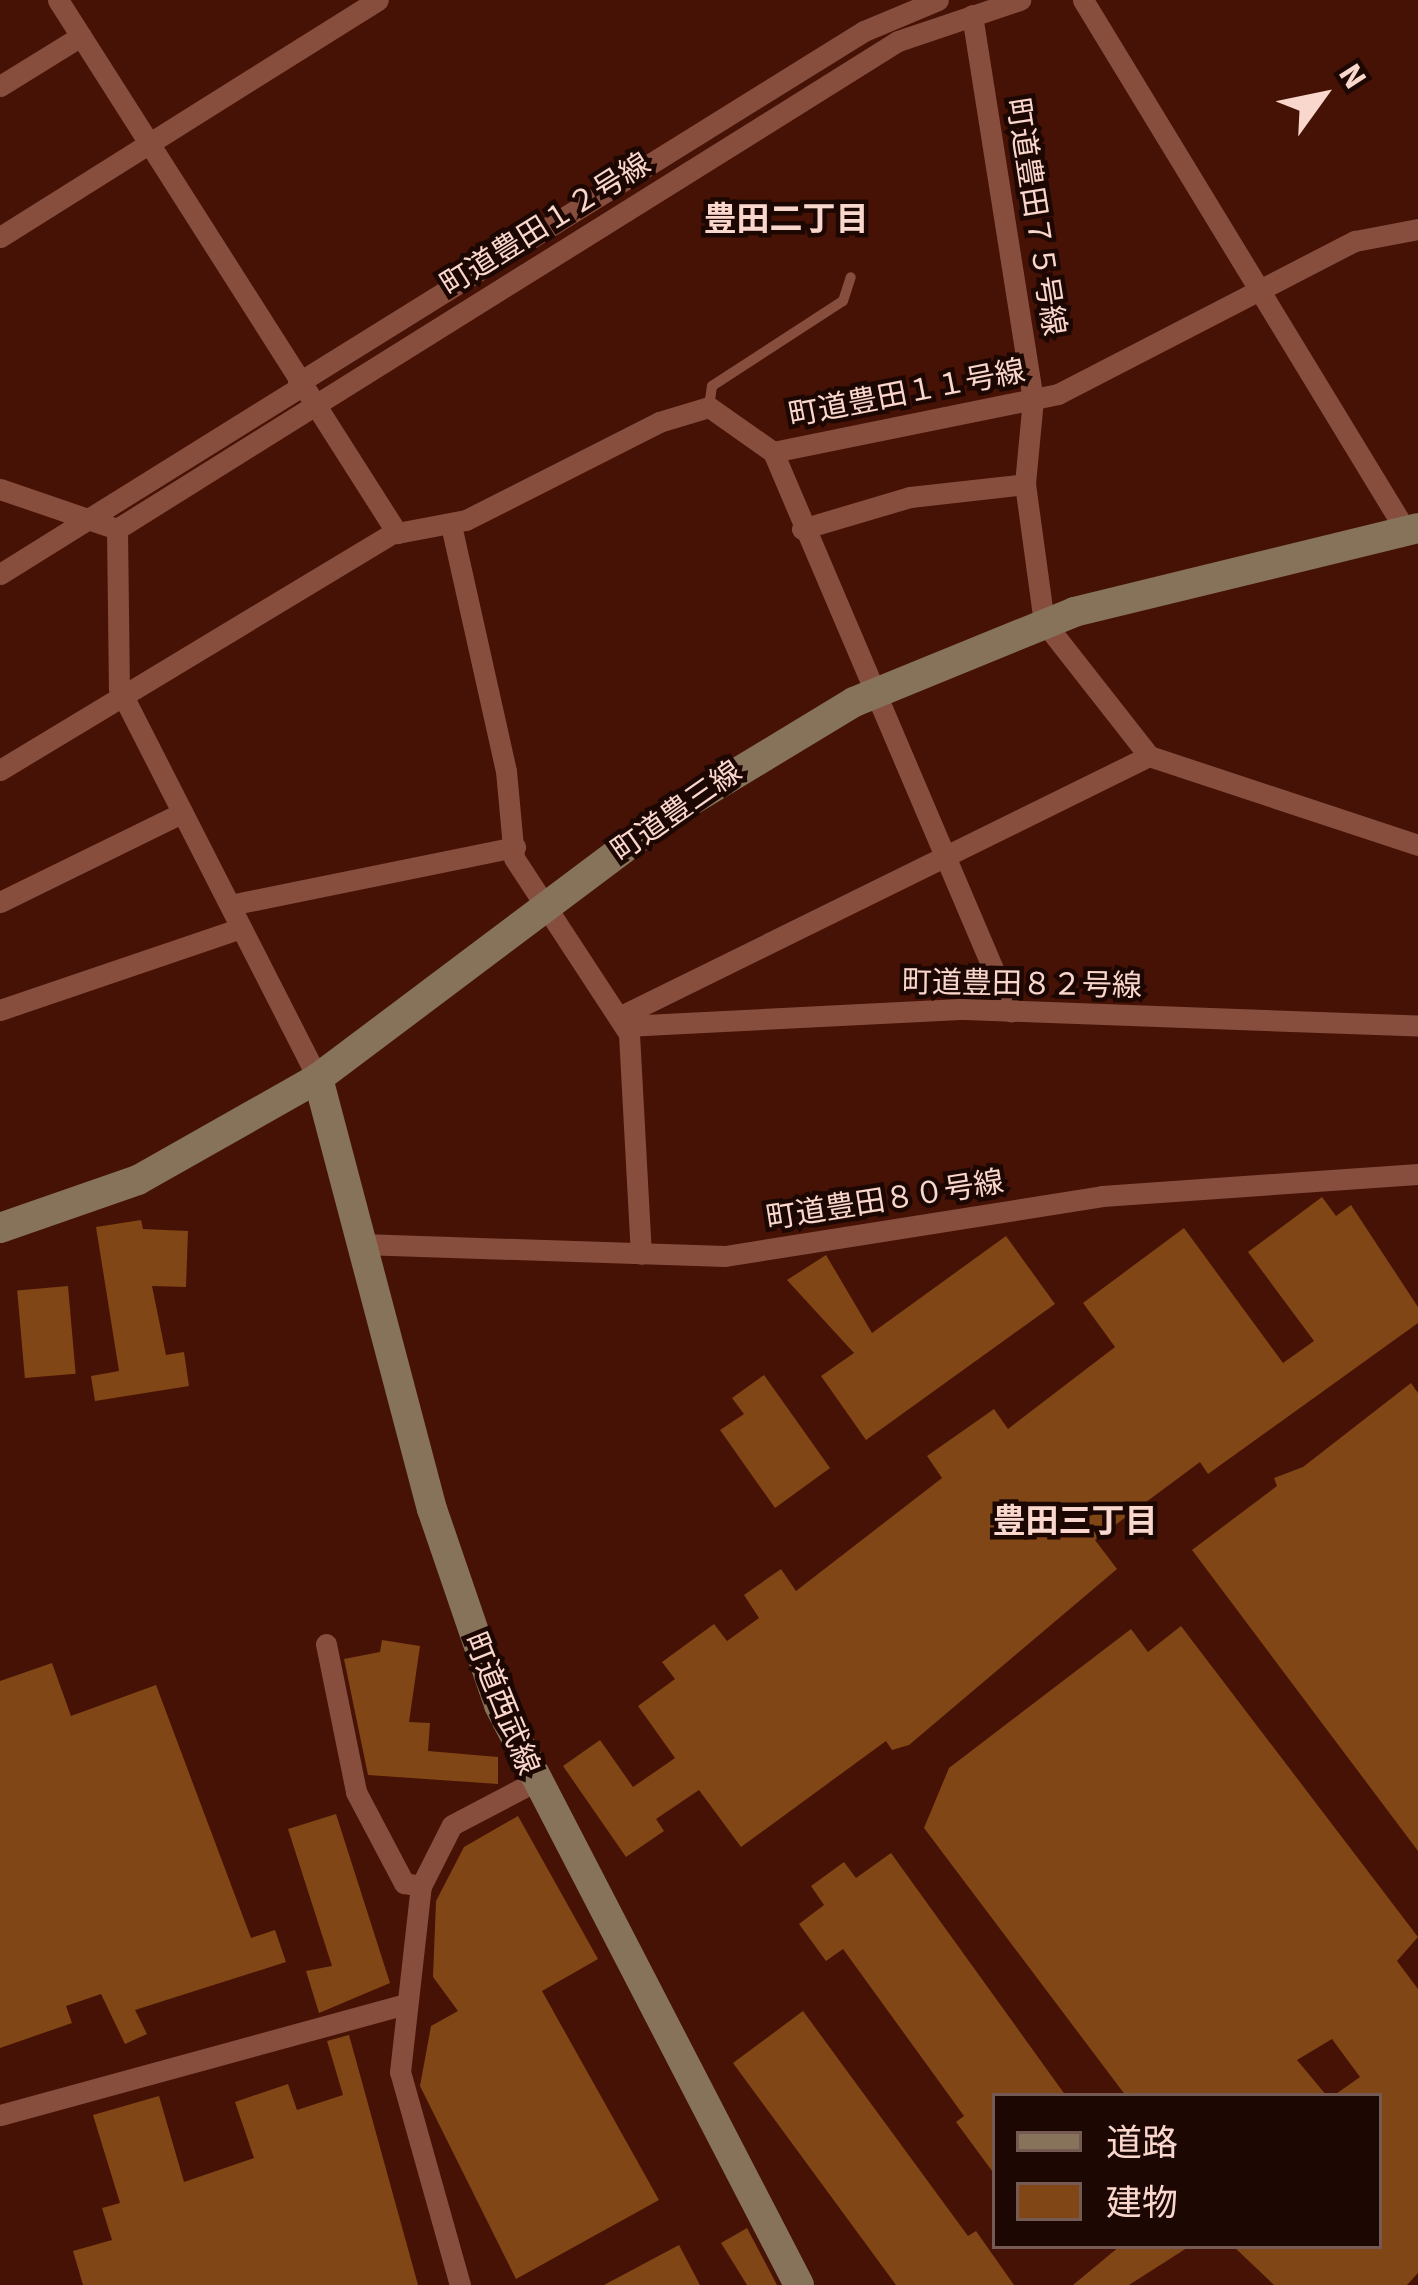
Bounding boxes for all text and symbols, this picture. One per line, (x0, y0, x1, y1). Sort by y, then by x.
north arrow (1262, 36, 1382, 156)
text: N (1327, 54, 1378, 98)
street label: 町道豊田７５号線 (998, 96, 1072, 338)
street label: 町道豊田１２号線 (435, 146, 657, 304)
district label: 豊田二丁目 (704, 200, 868, 240)
street label: 町道豊田１１号線 (786, 353, 1028, 435)
street label: 町道豊三線 (605, 754, 749, 870)
street label: 町道豊田８２号線 (902, 965, 1142, 1005)
street label: 町道豊田８０号線 (764, 1164, 1006, 1238)
district label: 豊田三丁目 (993, 1502, 1157, 1542)
street label: 町道西武線 (456, 1628, 546, 1780)
legend (992, 2093, 1382, 2249)
text: 道路 (1106, 2118, 1178, 2169)
text: 建物 (1106, 2178, 1178, 2229)

